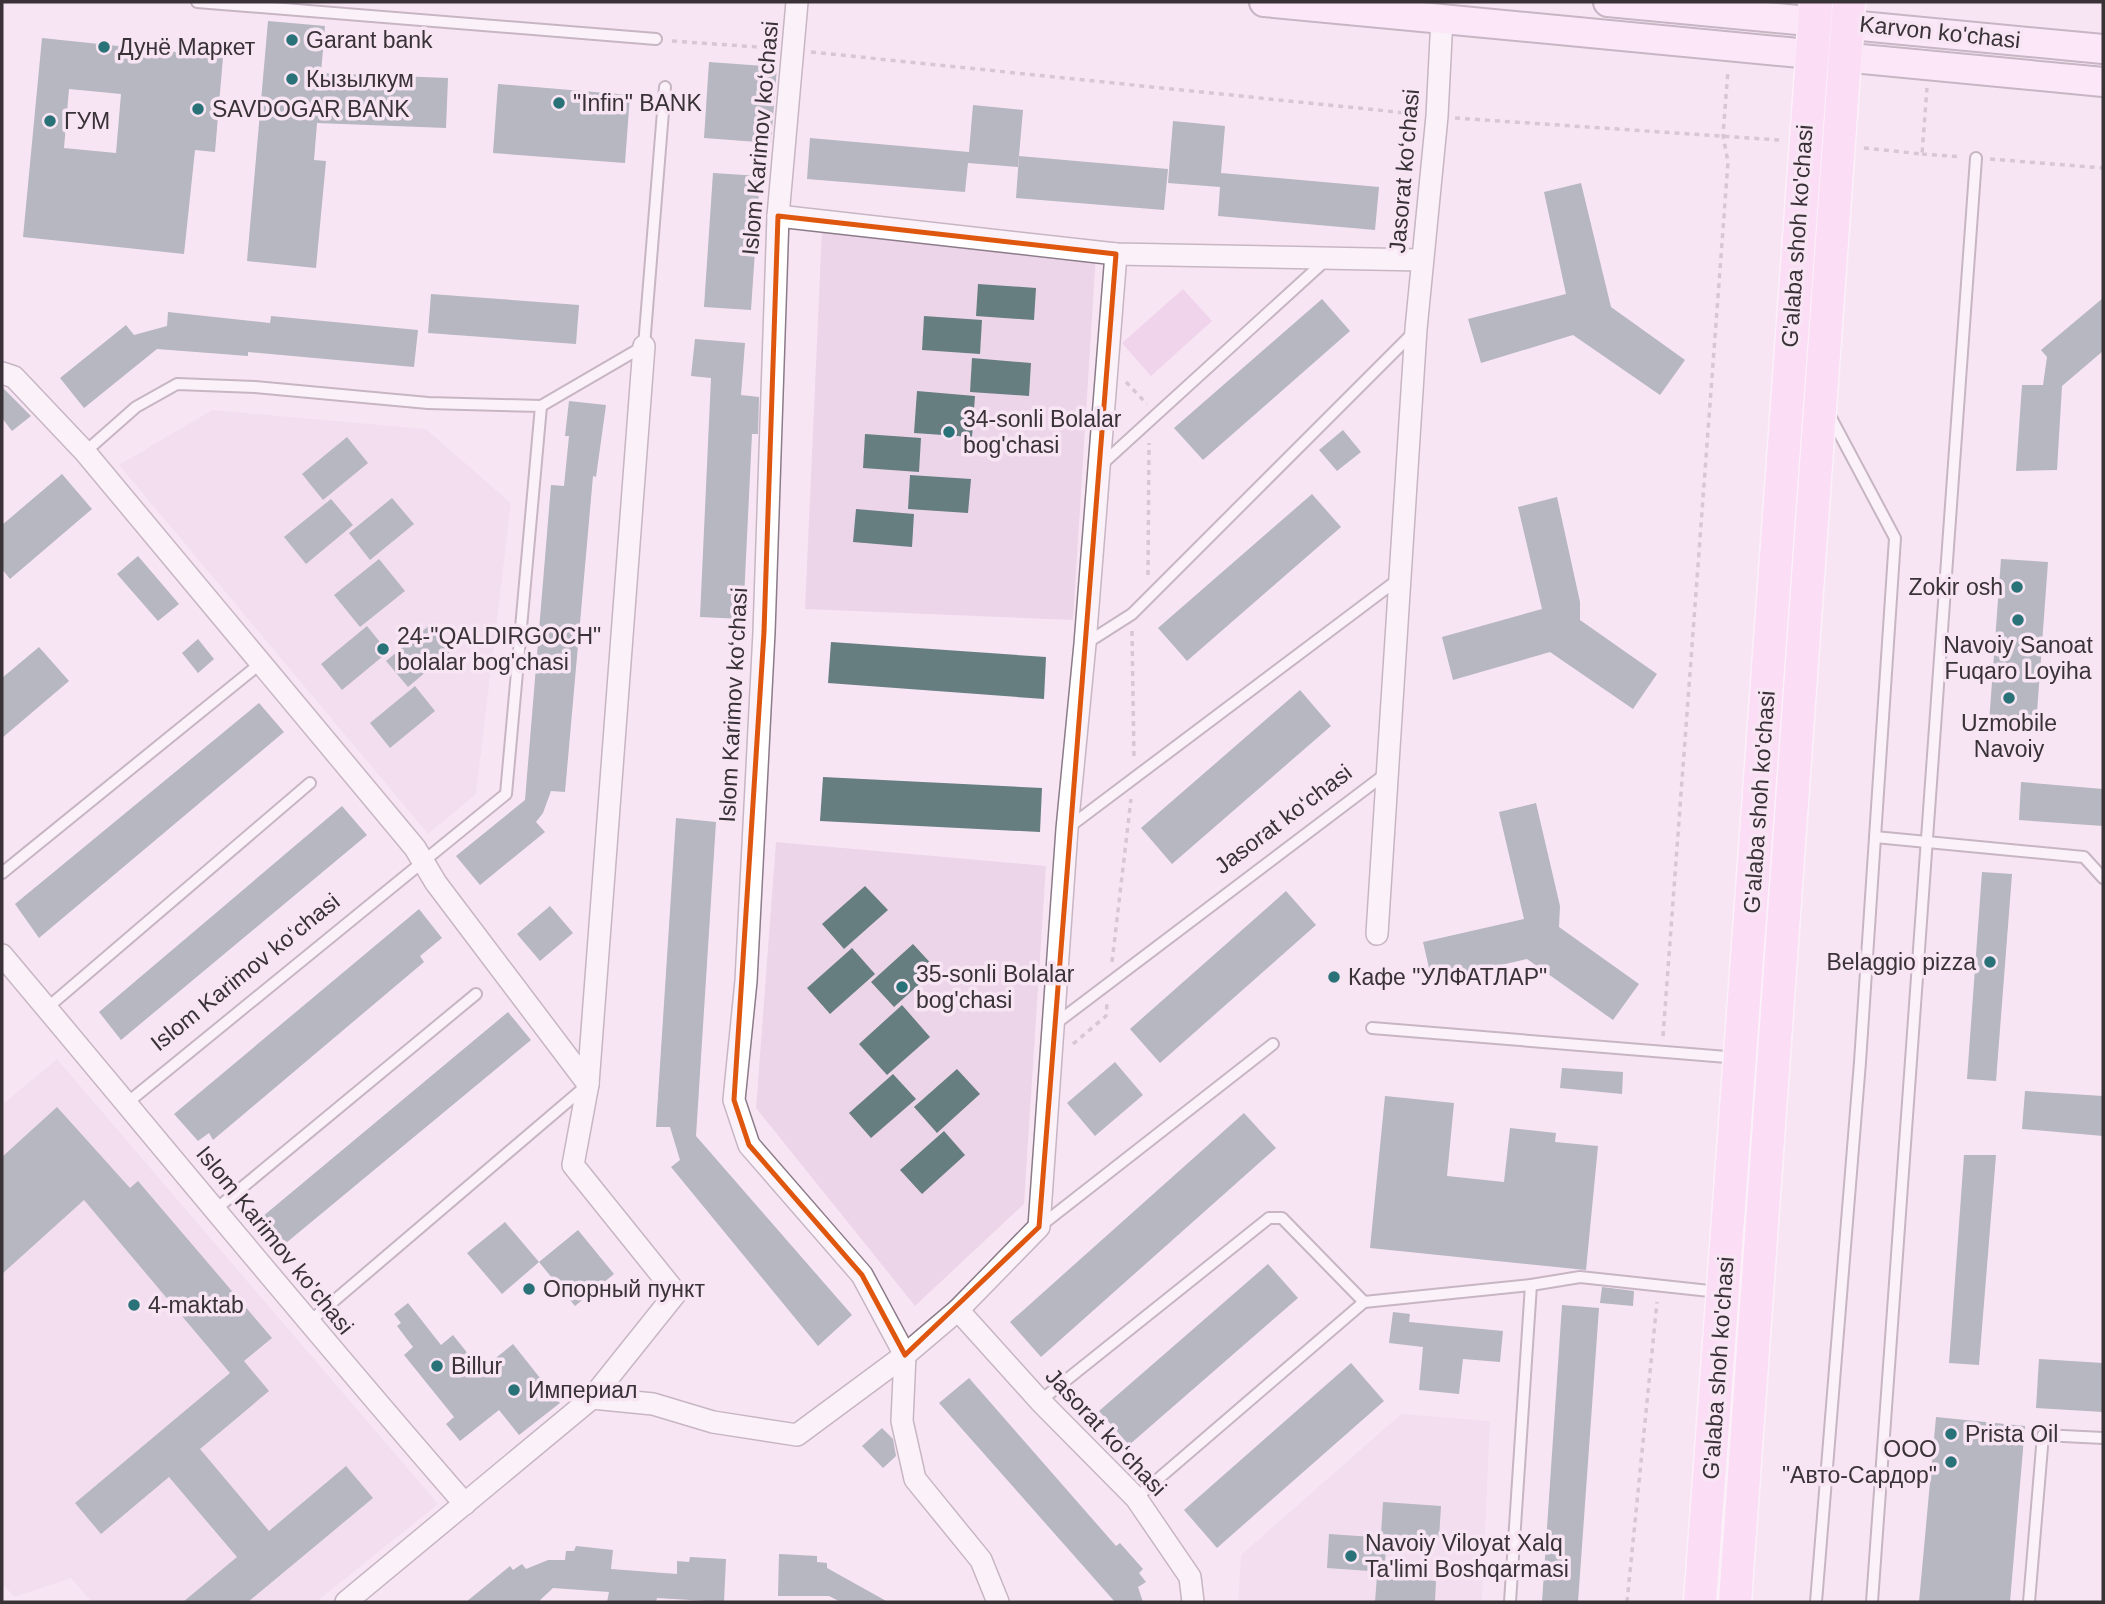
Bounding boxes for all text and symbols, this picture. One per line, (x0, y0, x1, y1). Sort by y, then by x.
street label: Karvon ko'chasi (1858, 11, 2022, 53)
street label: Islom Karimov ko‘chasi (737, 20, 783, 256)
place label: Garant bank (306, 27, 433, 53)
marker: Garant bank (284, 32, 300, 48)
place label: Дунё Маркет (118, 34, 256, 60)
marker: Дунё Маркет (96, 39, 112, 55)
place label: Кызылкум (306, 66, 414, 92)
marker: Кызылкум (284, 71, 300, 87)
street label: Jasorat ko‘chasi (1384, 88, 1424, 254)
place label: "Infin" BANK (573, 90, 702, 116)
marker: "Infin" BANK (551, 95, 567, 111)
place label: SAVDOGAR BANK (212, 96, 410, 122)
marker: SAVDOGAR BANK (190, 101, 206, 117)
place label: ГУМ (64, 108, 110, 134)
marker: ГУМ (42, 113, 58, 129)
street label: G'alaba shoh ko'chasi (1776, 124, 1818, 348)
place label: 34-sonli Bolalar bog'chasi (963, 406, 1122, 458)
marker: 34-sonli Bolalar bog'chasi (941, 424, 957, 440)
place label: Zokir osh (1908, 574, 2003, 600)
marker: Zokir osh (2009, 579, 2025, 595)
street label: Islom Karimov ko‘chasi (714, 587, 752, 823)
marker: Navoiy Sanoat Fuqaro Loyiha (2010, 612, 2026, 628)
place label: 24-"QALDIRGOCH" bolalar bog'chasi (397, 623, 601, 675)
place label: Navoiy Sanoat Fuqaro Loyiha (1943, 632, 2093, 684)
marker: 24-"QALDIRGOCH" bolalar bog'chasi (375, 641, 391, 657)
street label: G'alaba shoh ko'chasi (1738, 690, 1780, 914)
marker: Uzmobile Navoiy (2001, 690, 2017, 706)
place label: Uzmobile Navoiy (1961, 710, 2057, 762)
street label: Jasorat ko‘chasi (1209, 759, 1357, 879)
street label: Islom Karimov ko‘chasi (145, 888, 345, 1056)
place label: Belaggio pizza (1826, 949, 1976, 975)
marker: Belaggio pizza (1982, 954, 1998, 970)
place label: 35-sonli Bolalar bog'chasi (916, 961, 1075, 1013)
place label: Кафе "УЛФАТЛАР" (1348, 964, 1547, 990)
marker: Кафе "УЛФАТЛАР" (1326, 969, 1342, 985)
marker: 35-sonli Bolalar bog'chasi (894, 979, 910, 995)
street label: Islom Karimov ko'chasi (191, 1141, 359, 1339)
street label: G'alaba shoh ko'chasi (1697, 1256, 1739, 1480)
place label: Опорный пункт (543, 1276, 705, 1302)
marker: Опорный пункт (521, 1281, 537, 1297)
place label: 4-maktab (148, 1292, 244, 1318)
marker: 4-maktab (126, 1297, 142, 1313)
place label: Billur (451, 1353, 502, 1379)
marker: Billur (429, 1358, 445, 1374)
street label: Jasorat ko‘chasi (1040, 1363, 1172, 1501)
place label: Империал (528, 1377, 637, 1403)
marker: Империал (506, 1382, 522, 1398)
place label: Prista Oil (1965, 1421, 2058, 1447)
marker: Prista Oil (1943, 1426, 1959, 1442)
place label: ООО "Авто-Сардор" (1782, 1436, 1937, 1488)
marker: ООО "Авто-Сардор" (1943, 1454, 1959, 1470)
place label: Navoiy Viloyat Xalq Ta'limi Boshqarmasi (1365, 1530, 1569, 1582)
marker: Navoiy Viloyat Xalq Ta'limi Boshqarmasi (1343, 1548, 1359, 1564)

